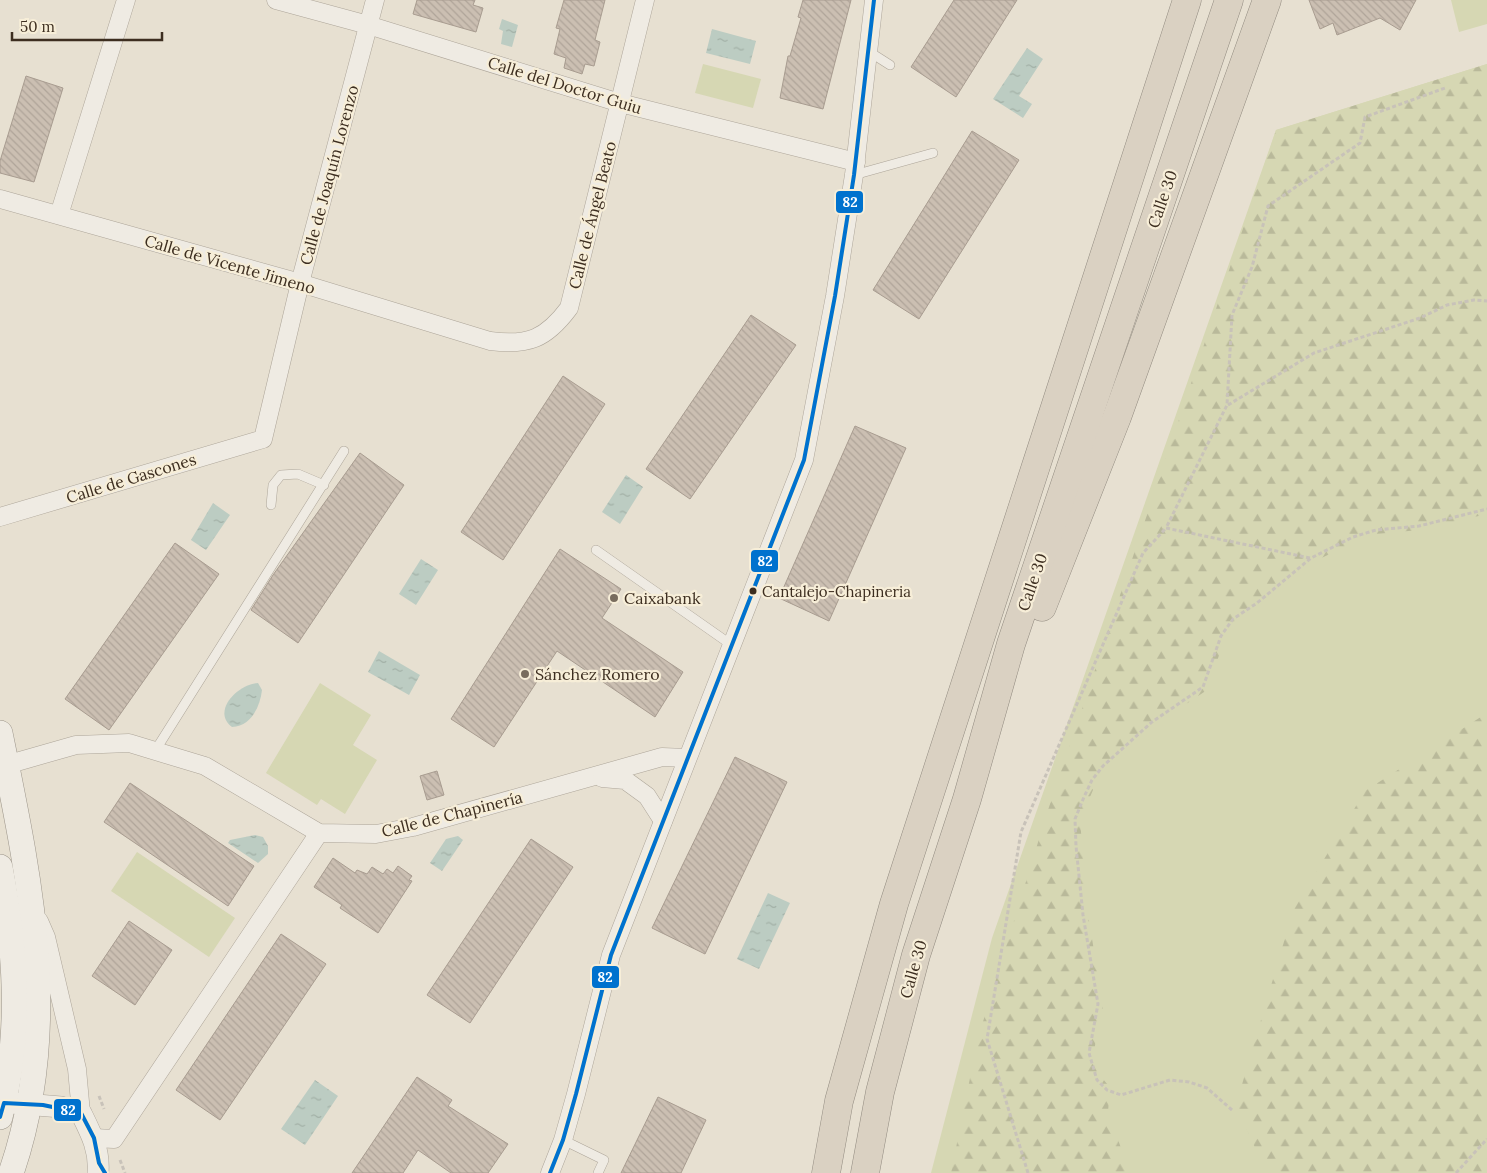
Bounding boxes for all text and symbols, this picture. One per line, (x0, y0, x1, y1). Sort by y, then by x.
scale bar (12, 10, 162, 42)
text: 50 m (20, 17, 55, 36)
street label: Calle del Doctor Guiu (486, 52, 645, 118)
street label: Calle de Joaquín Lorenzo (295, 83, 363, 267)
street label: Calle de Ángel Beato (564, 139, 620, 291)
street label: Calle 30 (1143, 167, 1181, 231)
line badge: 82 (835, 190, 864, 214)
text: 82 (842, 193, 858, 211)
street label: Calle de Vicente Jimeno (142, 230, 318, 298)
street label: Calle de Gascones (64, 449, 198, 507)
line badge: 82 (750, 549, 779, 573)
street label: Calle 30 (1013, 550, 1051, 614)
text: 82 (757, 552, 773, 570)
place label: Cantalejo-Chapineria (762, 582, 911, 601)
marker: Cantalejo-Chapineria (748, 586, 758, 596)
place label: Caixabank (624, 588, 701, 608)
marker: Caixabank (608, 592, 620, 604)
place label: Sánchez Romero (535, 664, 660, 684)
marker: Sánchez Romero (519, 668, 531, 680)
street label: Calle de Chapinería (379, 787, 525, 841)
street label: Calle 30 (895, 937, 931, 1001)
line badge: 82 (591, 965, 620, 989)
text: 82 (597, 968, 613, 986)
line badge: 82 (53, 1098, 82, 1122)
text: 82 (60, 1101, 76, 1119)

